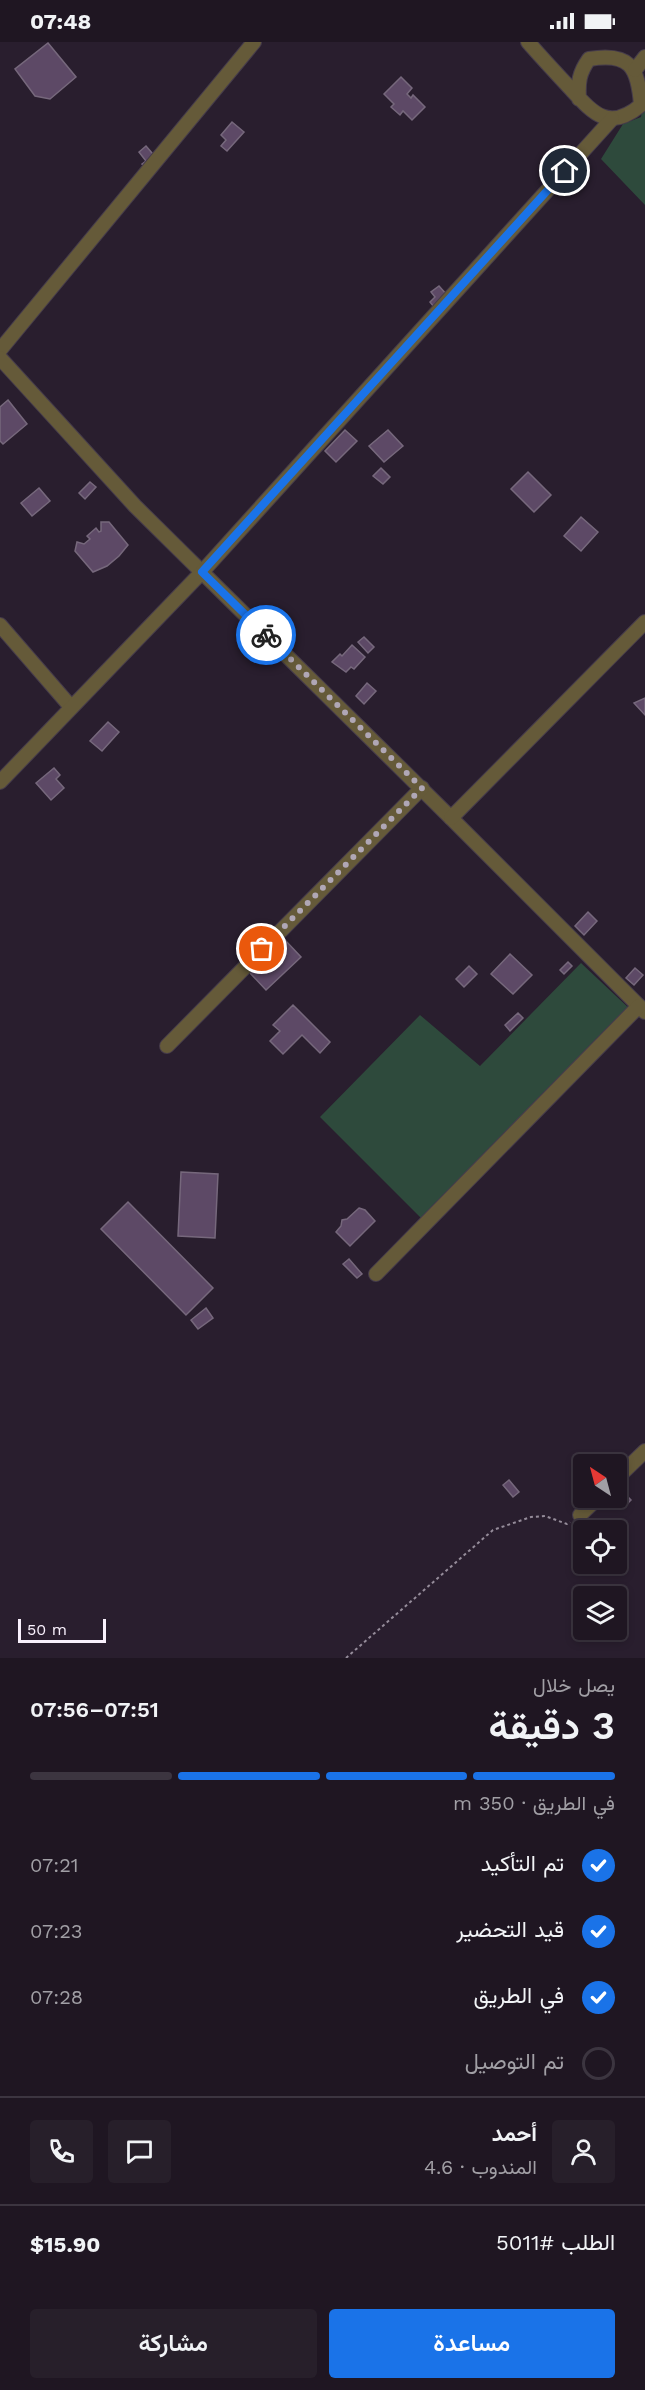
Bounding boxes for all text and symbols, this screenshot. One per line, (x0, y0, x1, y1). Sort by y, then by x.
text: 07:48 (30, 9, 91, 34)
pin (539, 145, 590, 196)
icon: home (548, 154, 581, 187)
courier (236, 605, 296, 665)
icon: bike (250, 619, 283, 652)
pin (236, 923, 287, 974)
icon: bag (245, 932, 278, 965)
north arrow (573, 1454, 627, 1508)
map controls (573, 1454, 627, 1640)
button: locate (573, 1520, 627, 1574)
button: layers (573, 1586, 627, 1640)
scale bar (18, 1616, 106, 1644)
text: 50 m (27, 1620, 67, 1639)
text: يصل خلال (533, 1673, 615, 1697)
text: 07:51–07:56 (30, 1697, 159, 1722)
text: 3 دقيقة (489, 1703, 615, 1748)
text: في الطريق · 350 m (453, 1791, 615, 1815)
icon: check (582, 1849, 615, 1882)
text: تم التأكيد (481, 1851, 564, 1876)
text: 07:21 (30, 1853, 79, 1877)
icon: check (582, 1915, 615, 1948)
text: قيد التحضير (456, 1917, 564, 1942)
text: 07:23 (30, 1919, 83, 1943)
icon: check (582, 1981, 615, 2014)
text: في الطريق (474, 1983, 564, 2008)
text: 07:28 (30, 1985, 83, 2009)
text: تم التوصيل (465, 2049, 564, 2074)
button: phone (30, 2120, 93, 2183)
button: chat (108, 2120, 171, 2183)
button: person (552, 2120, 615, 2183)
text: أحمد (492, 2121, 537, 2146)
text: المندوب · 4.6 (424, 2155, 537, 2179)
text: الطلب #5011 (496, 2230, 615, 2255)
text: $15.90 (30, 2232, 101, 2257)
button: مشاركة (30, 2309, 317, 2378)
button: مساعدة (329, 2309, 615, 2378)

